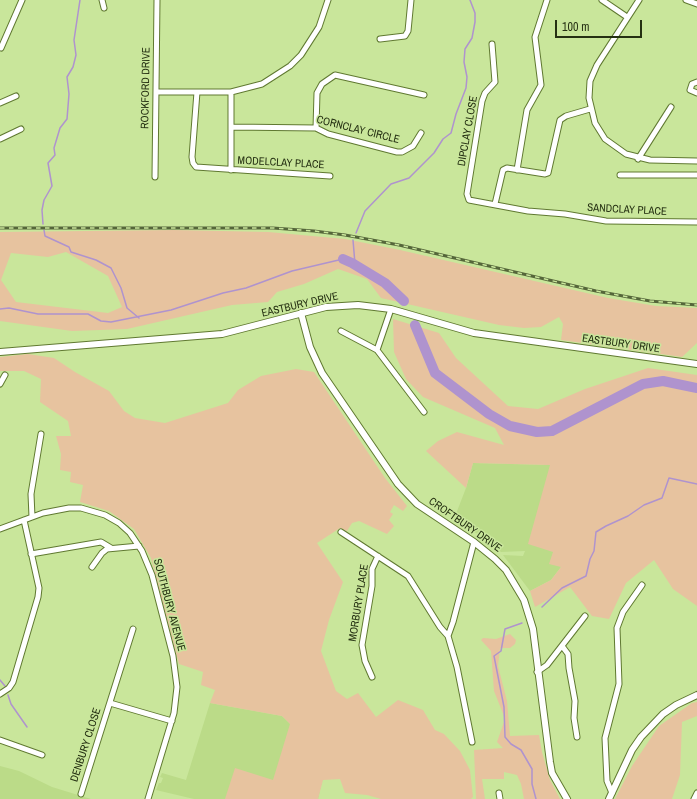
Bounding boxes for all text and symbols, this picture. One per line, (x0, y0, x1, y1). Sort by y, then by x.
scale bar (557, 12, 644, 38)
text: 100 m (562, 19, 589, 35)
street label: ROCKFORD DRIVE (139, 47, 153, 129)
street label: DIPCLAY CLOSE (455, 95, 481, 167)
street label: CORNCLAY CIRCLE (315, 113, 401, 147)
street label: MODELCLAY PLACE (237, 154, 325, 172)
street label: SANDCLAY PLACE (587, 201, 667, 219)
street label: EASTBURY DRIVE (260, 290, 340, 320)
street label: EASTBURY DRIVE (581, 332, 661, 356)
street label: CROFTBURY DRIVE (426, 495, 504, 555)
street label: SOUTHBURY AVENUE (150, 557, 188, 653)
street label: MORBURY PLACE (346, 563, 372, 643)
street label: DENBURY CLOSE (68, 706, 104, 784)

